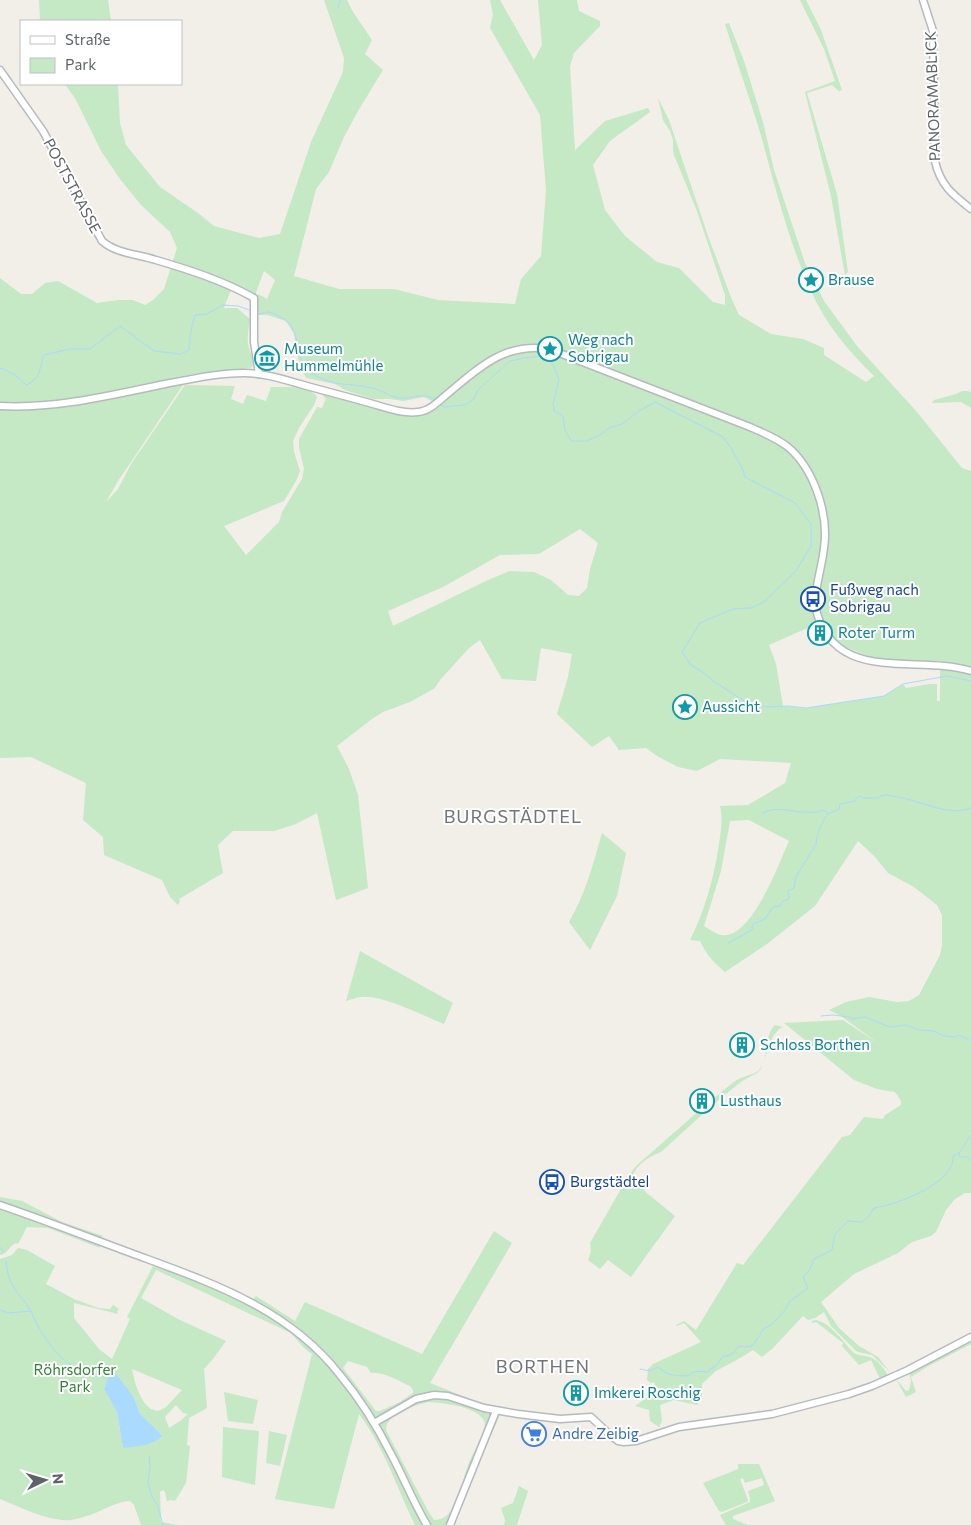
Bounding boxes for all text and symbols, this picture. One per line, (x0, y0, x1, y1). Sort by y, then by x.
legend (20, 20, 182, 85)
text: Straße (65, 30, 111, 48)
street label: PANORAMABLICK (921, 31, 943, 162)
text: Park (65, 55, 96, 73)
street label: POSTSTRASSE (40, 135, 106, 236)
place icon: Brause (798, 267, 824, 293)
place label: Brause (828, 270, 875, 288)
place label: Weg nach Sobrigau (568, 330, 634, 365)
place icon: Weg nach Sobrigau (537, 336, 563, 362)
place label: Museum Hummelmühle (284, 339, 383, 374)
museum icon: Museum Hummelmühle (254, 345, 280, 371)
place label: Fußweg nach Sobrigau (830, 580, 919, 615)
bus stop icon: Fußweg nach Sobrigau (800, 586, 826, 612)
building icon: Roter Turm (807, 620, 833, 646)
place label: Roter Turm (838, 623, 915, 641)
place icon: Aussicht (672, 694, 698, 720)
place label: Aussicht (702, 697, 760, 715)
district label: BURGSTÄDTEL (444, 805, 582, 827)
building icon: Schloss Borthen (729, 1032, 755, 1058)
place label: Schloss Borthen (760, 1035, 870, 1053)
building icon: Lusthaus (689, 1088, 715, 1114)
place label: Lusthaus (720, 1091, 782, 1109)
bus stop icon: Burgstädtel (539, 1169, 565, 1195)
place label: Burgstädtel (570, 1172, 649, 1190)
district label: BORTHEN (496, 1355, 590, 1377)
park label: Röhrsdorfer Park (34, 1360, 116, 1395)
building icon: Imkerei Roschig (563, 1380, 589, 1406)
place label: Imkerei Roschig (594, 1383, 701, 1401)
supermarket icon: Andre Zeibig (521, 1421, 547, 1447)
place label: Andre Zeibig (552, 1424, 639, 1442)
north arrow (20, 1455, 70, 1505)
text: N (50, 1473, 67, 1485)

